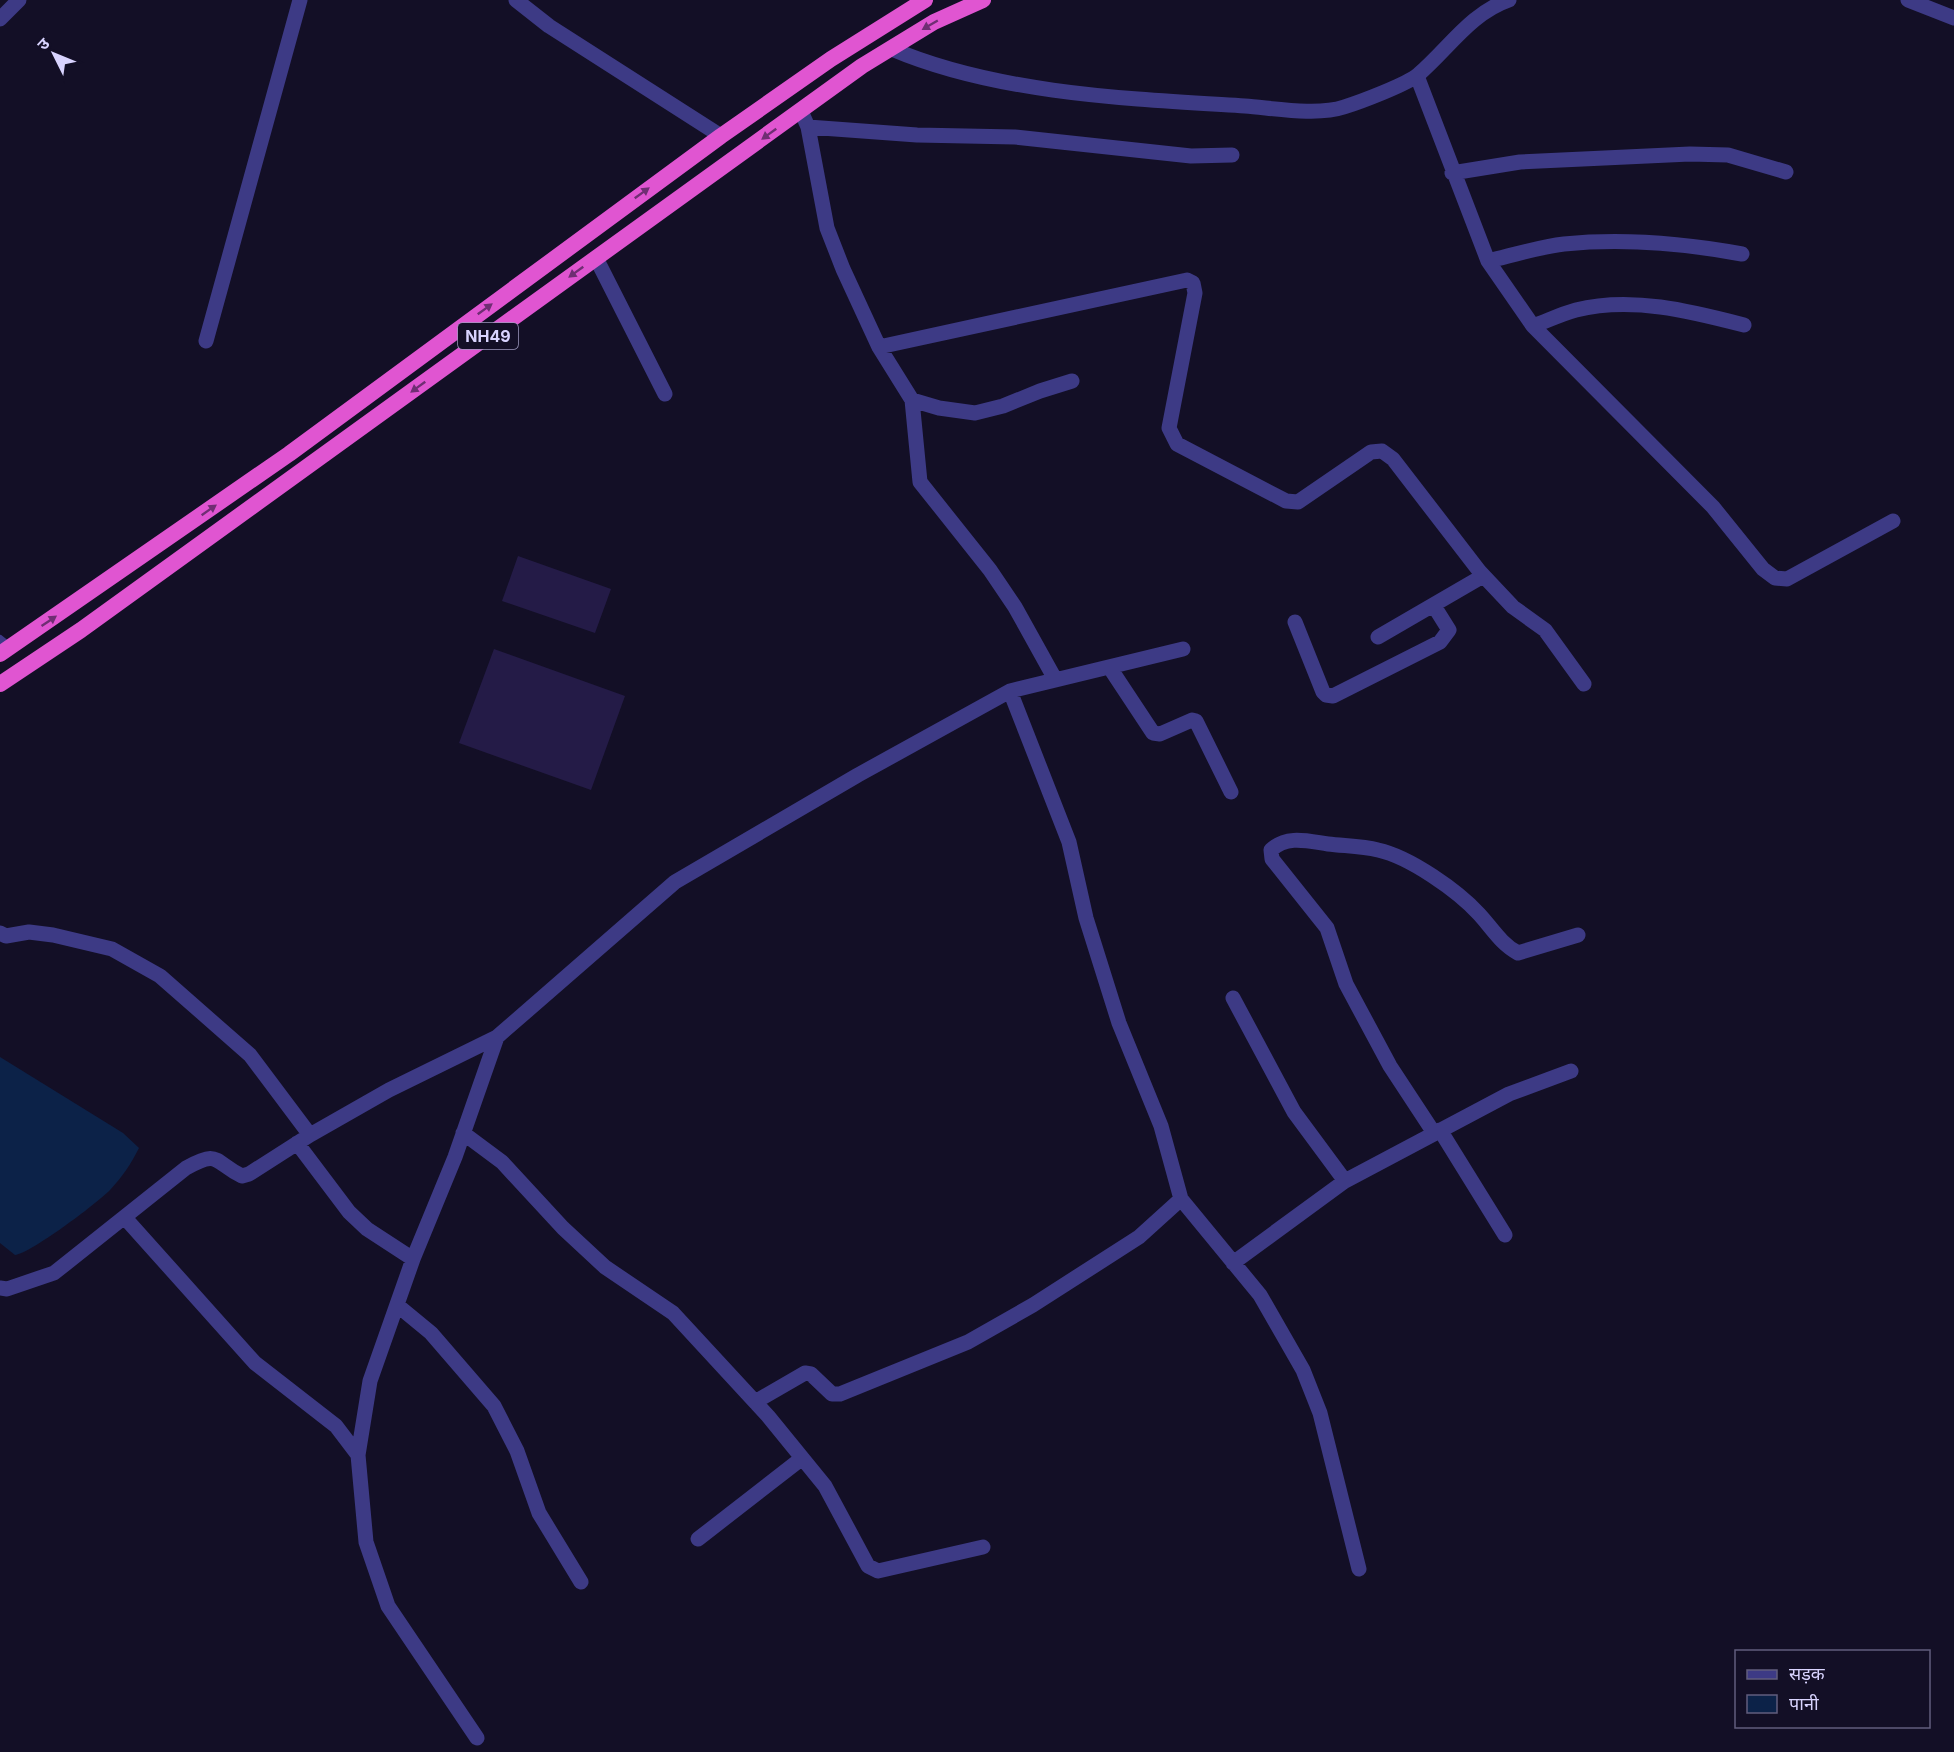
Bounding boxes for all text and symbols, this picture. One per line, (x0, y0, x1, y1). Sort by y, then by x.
one-way arrow (922, 20, 938, 31)
north arrow (24, 24, 84, 84)
text: उ (33, 33, 54, 54)
one-way arrow (761, 128, 777, 140)
one-way arrow (634, 187, 650, 199)
one-way arrow (569, 266, 584, 278)
one-way arrow (478, 303, 493, 315)
road number: NH49 (458, 323, 518, 349)
one-way arrow (411, 381, 427, 393)
one-way arrow (201, 505, 217, 516)
one-way arrow (40, 615, 56, 627)
legend (1735, 1650, 1930, 1728)
text: सड़क (1789, 1663, 1826, 1684)
text: पानी (1789, 1693, 1819, 1714)

